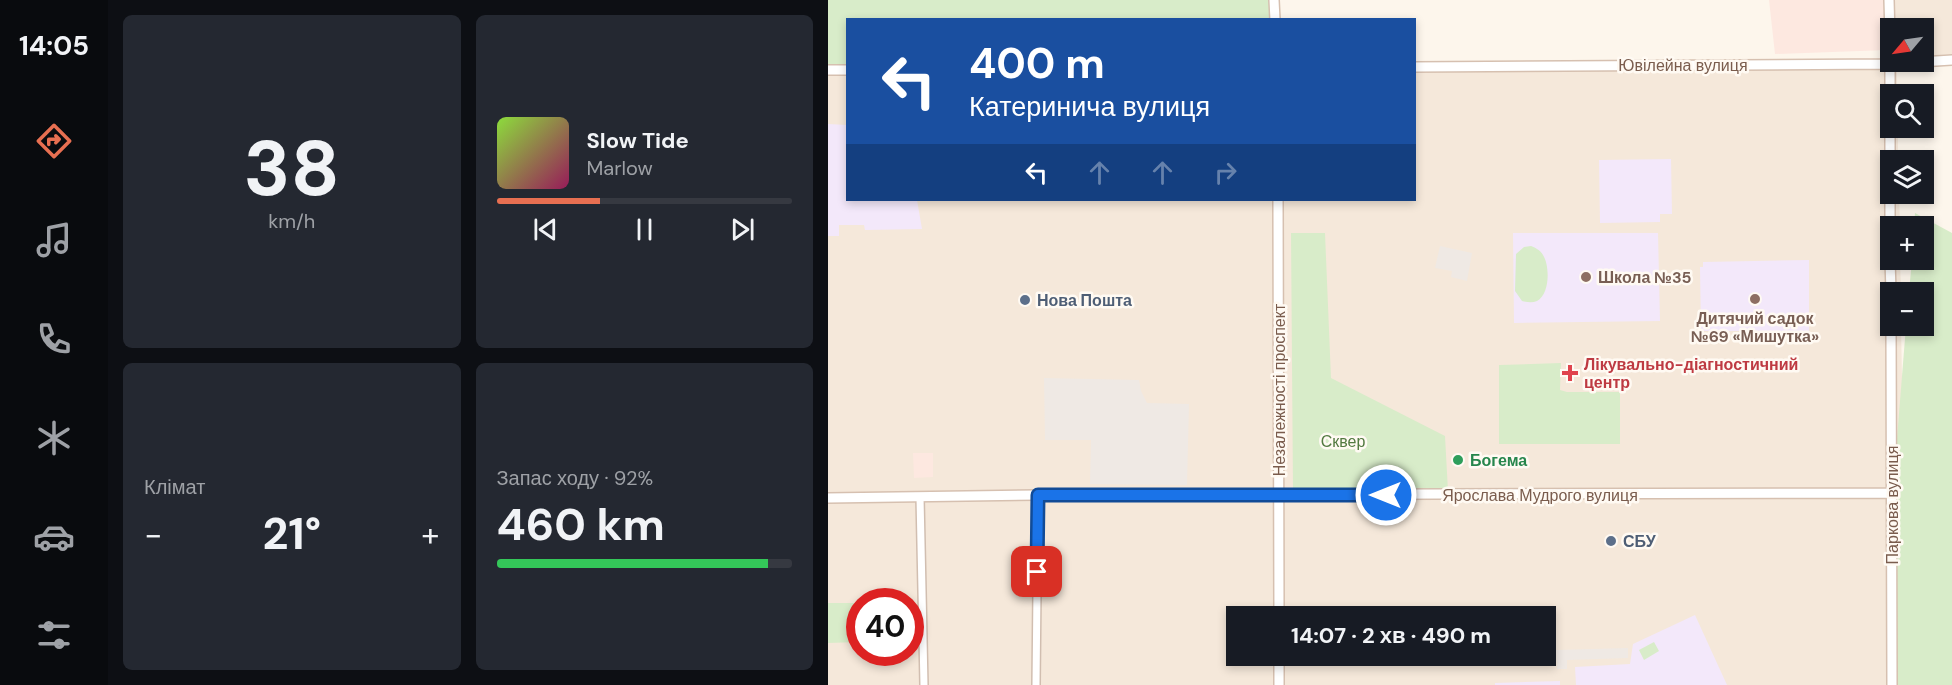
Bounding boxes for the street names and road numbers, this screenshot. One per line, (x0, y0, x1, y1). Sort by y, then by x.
street label: Ювілейна вулиця (1618, 55, 1748, 76)
street label: Незалежності проспект (1269, 303, 1290, 476)
street label: Паркова вулиця (1882, 446, 1903, 564)
street label: Ярослава Мудрого вулиця (1442, 485, 1638, 506)

